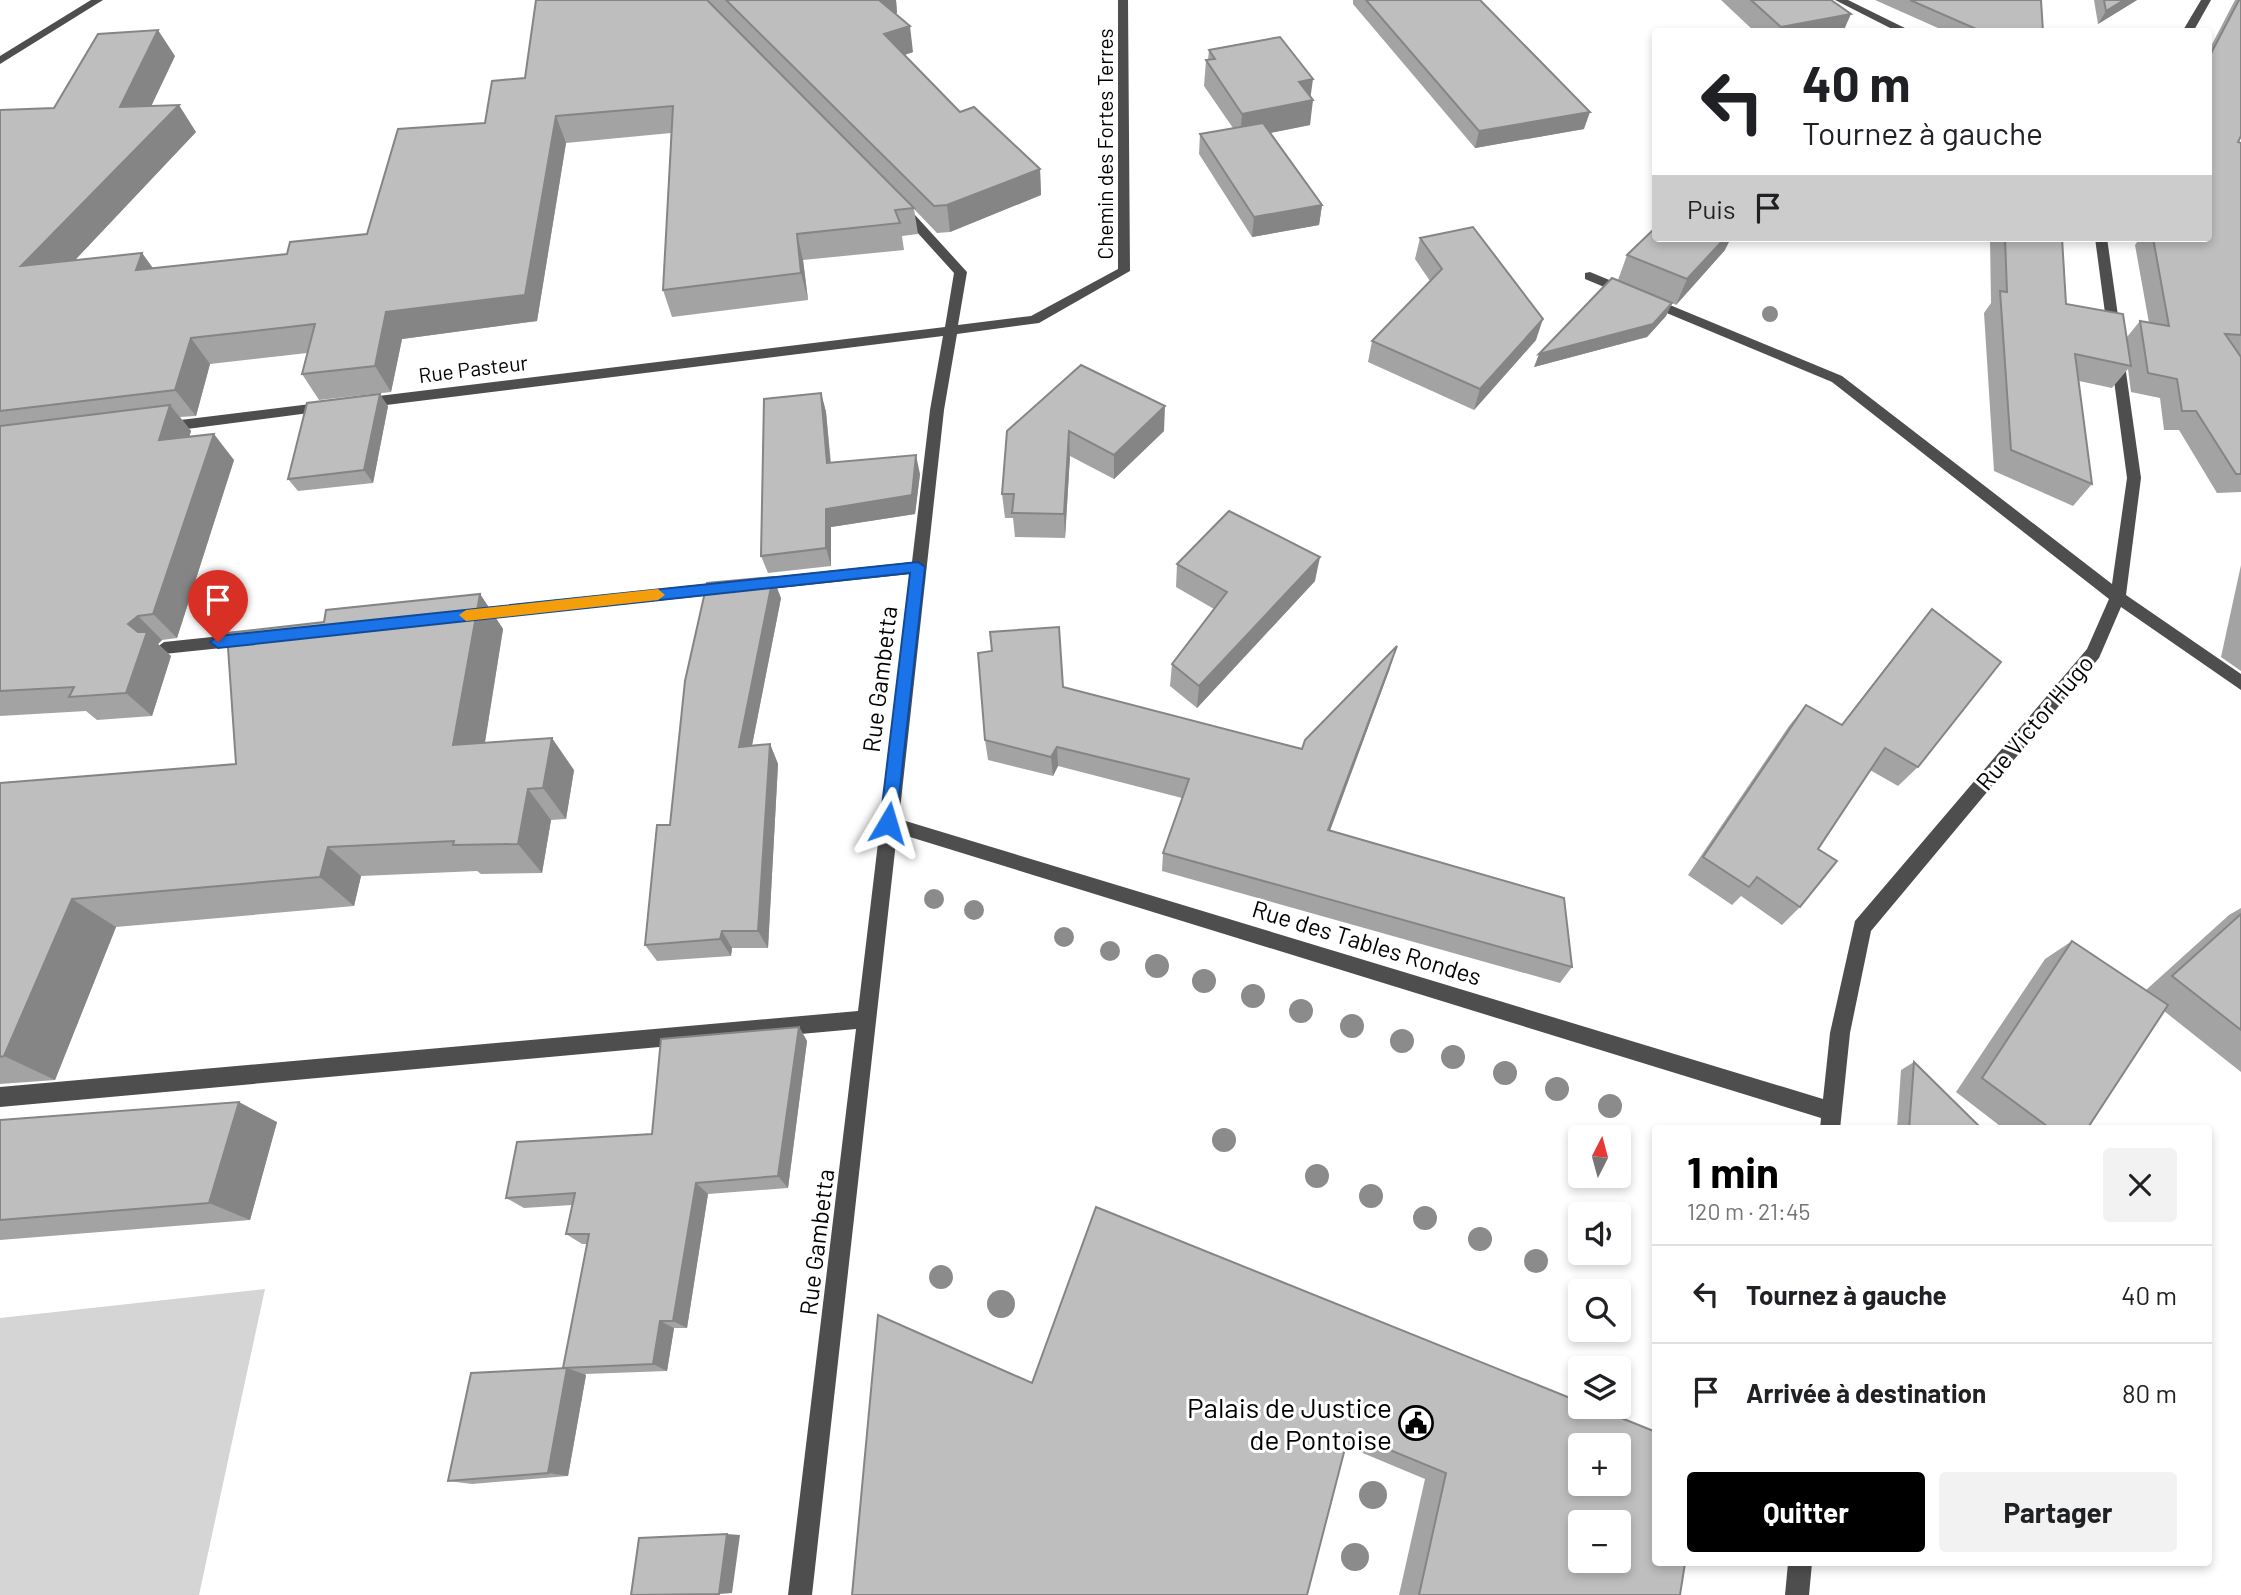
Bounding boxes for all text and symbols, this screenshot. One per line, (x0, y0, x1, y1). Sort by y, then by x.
street label: Chemin des Fortes Terres (1092, 28, 1117, 260)
text: 40 m (1802, 53, 1910, 112)
icon: left (1687, 56, 1778, 147)
text: Tournez à gauche (1802, 113, 2043, 151)
icon: arrive (1749, 189, 1787, 227)
text: Puis (1687, 193, 1735, 224)
street label: Rue Pasteur (417, 349, 530, 387)
pin (188, 570, 248, 642)
icon: arrive (199, 581, 237, 619)
street label: Rue Gambetta (856, 604, 902, 754)
street label: Rue Victor Hugo (1969, 649, 2099, 795)
position arrow (851, 786, 925, 860)
street label: Rue des Tables Rondes (1249, 893, 1485, 991)
north arrow (1568, 1125, 1631, 1188)
map controls (1568, 1125, 1631, 1573)
text: 1 min (1687, 1146, 1779, 1196)
button: close (2103, 1148, 2177, 1222)
street label: Rue Gambetta (793, 1167, 839, 1317)
text: 120 m · 21:45 (1687, 1197, 1810, 1225)
button: sound (1568, 1202, 1631, 1265)
icon: left (1687, 1275, 1725, 1313)
button: search (1568, 1279, 1631, 1342)
text: Tournez à gauche (1746, 1279, 1947, 1310)
text: 40 m (2121, 1279, 2177, 1310)
button: layers (1568, 1356, 1631, 1419)
icon: arrive (1687, 1373, 1725, 1411)
text: Arrivée à destination (1746, 1377, 1986, 1408)
text: 80 m (2122, 1377, 2177, 1408)
place label: Palais de Justice de Pontoise (1187, 1390, 1392, 1456)
public building icon: Palais de Justice de Pontoise (1397, 1404, 1435, 1442)
button: + (1568, 1433, 1631, 1496)
button: Quitter (1687, 1472, 1925, 1552)
button: Partager (1939, 1472, 2177, 1552)
button: − (1568, 1510, 1631, 1573)

